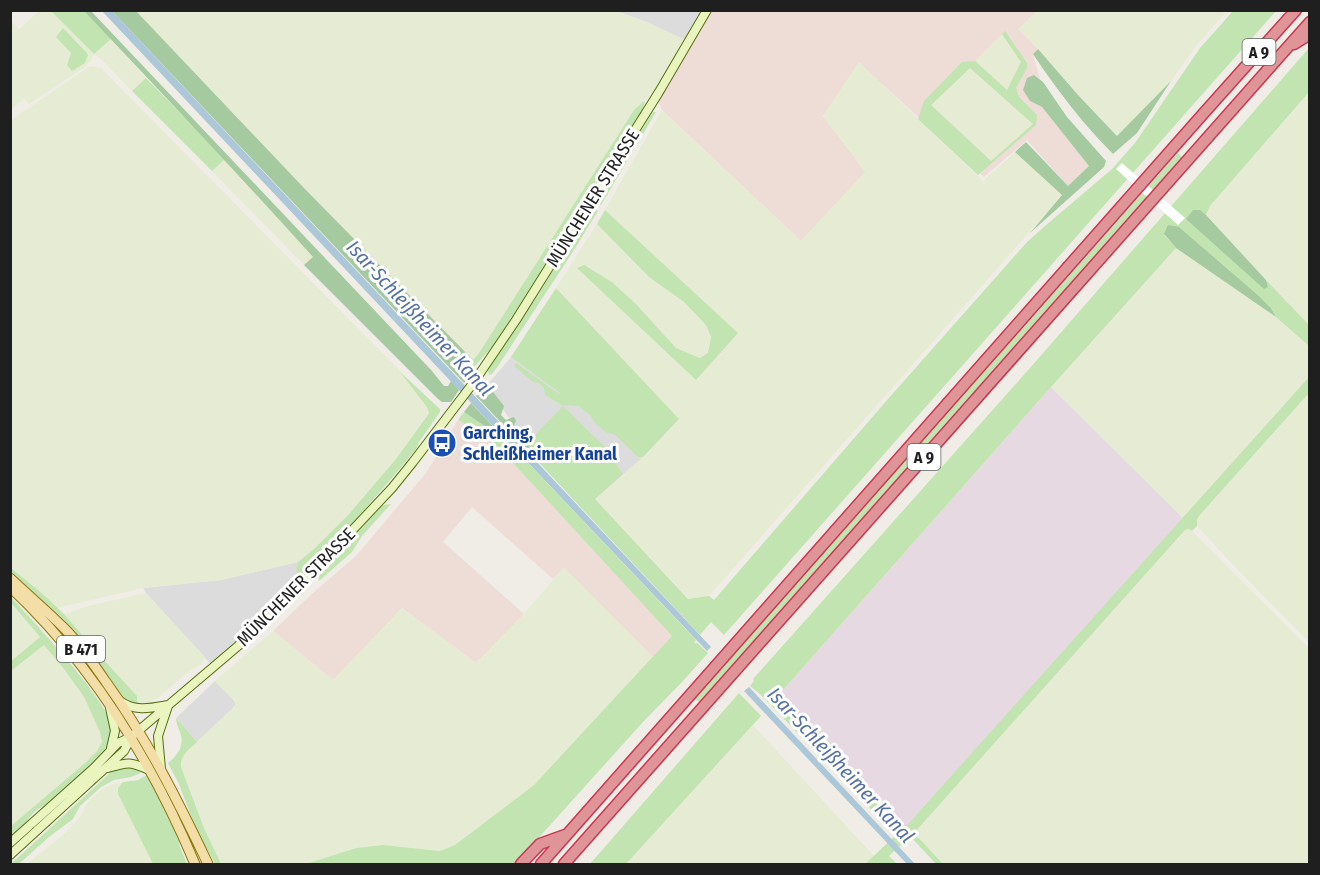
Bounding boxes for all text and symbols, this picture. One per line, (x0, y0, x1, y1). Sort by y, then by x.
road number: A 9 (1242, 39, 1276, 65)
street label: MÜNCHENER STRASSE (542, 125, 644, 271)
water label: Isar-Schleißheimer Kanal (342, 235, 498, 401)
place label: Garching, Schleißheimer Kanal (463, 422, 617, 465)
bus stop icon: Garching, Schleißheimer Kanal (426, 427, 458, 459)
road number: A 9 (908, 444, 940, 470)
street label: MÜNCHENER STRASSE (232, 523, 360, 651)
road number: B 471 (57, 636, 105, 662)
water label: Isar-Schleißheimer Kanal (763, 682, 919, 848)

